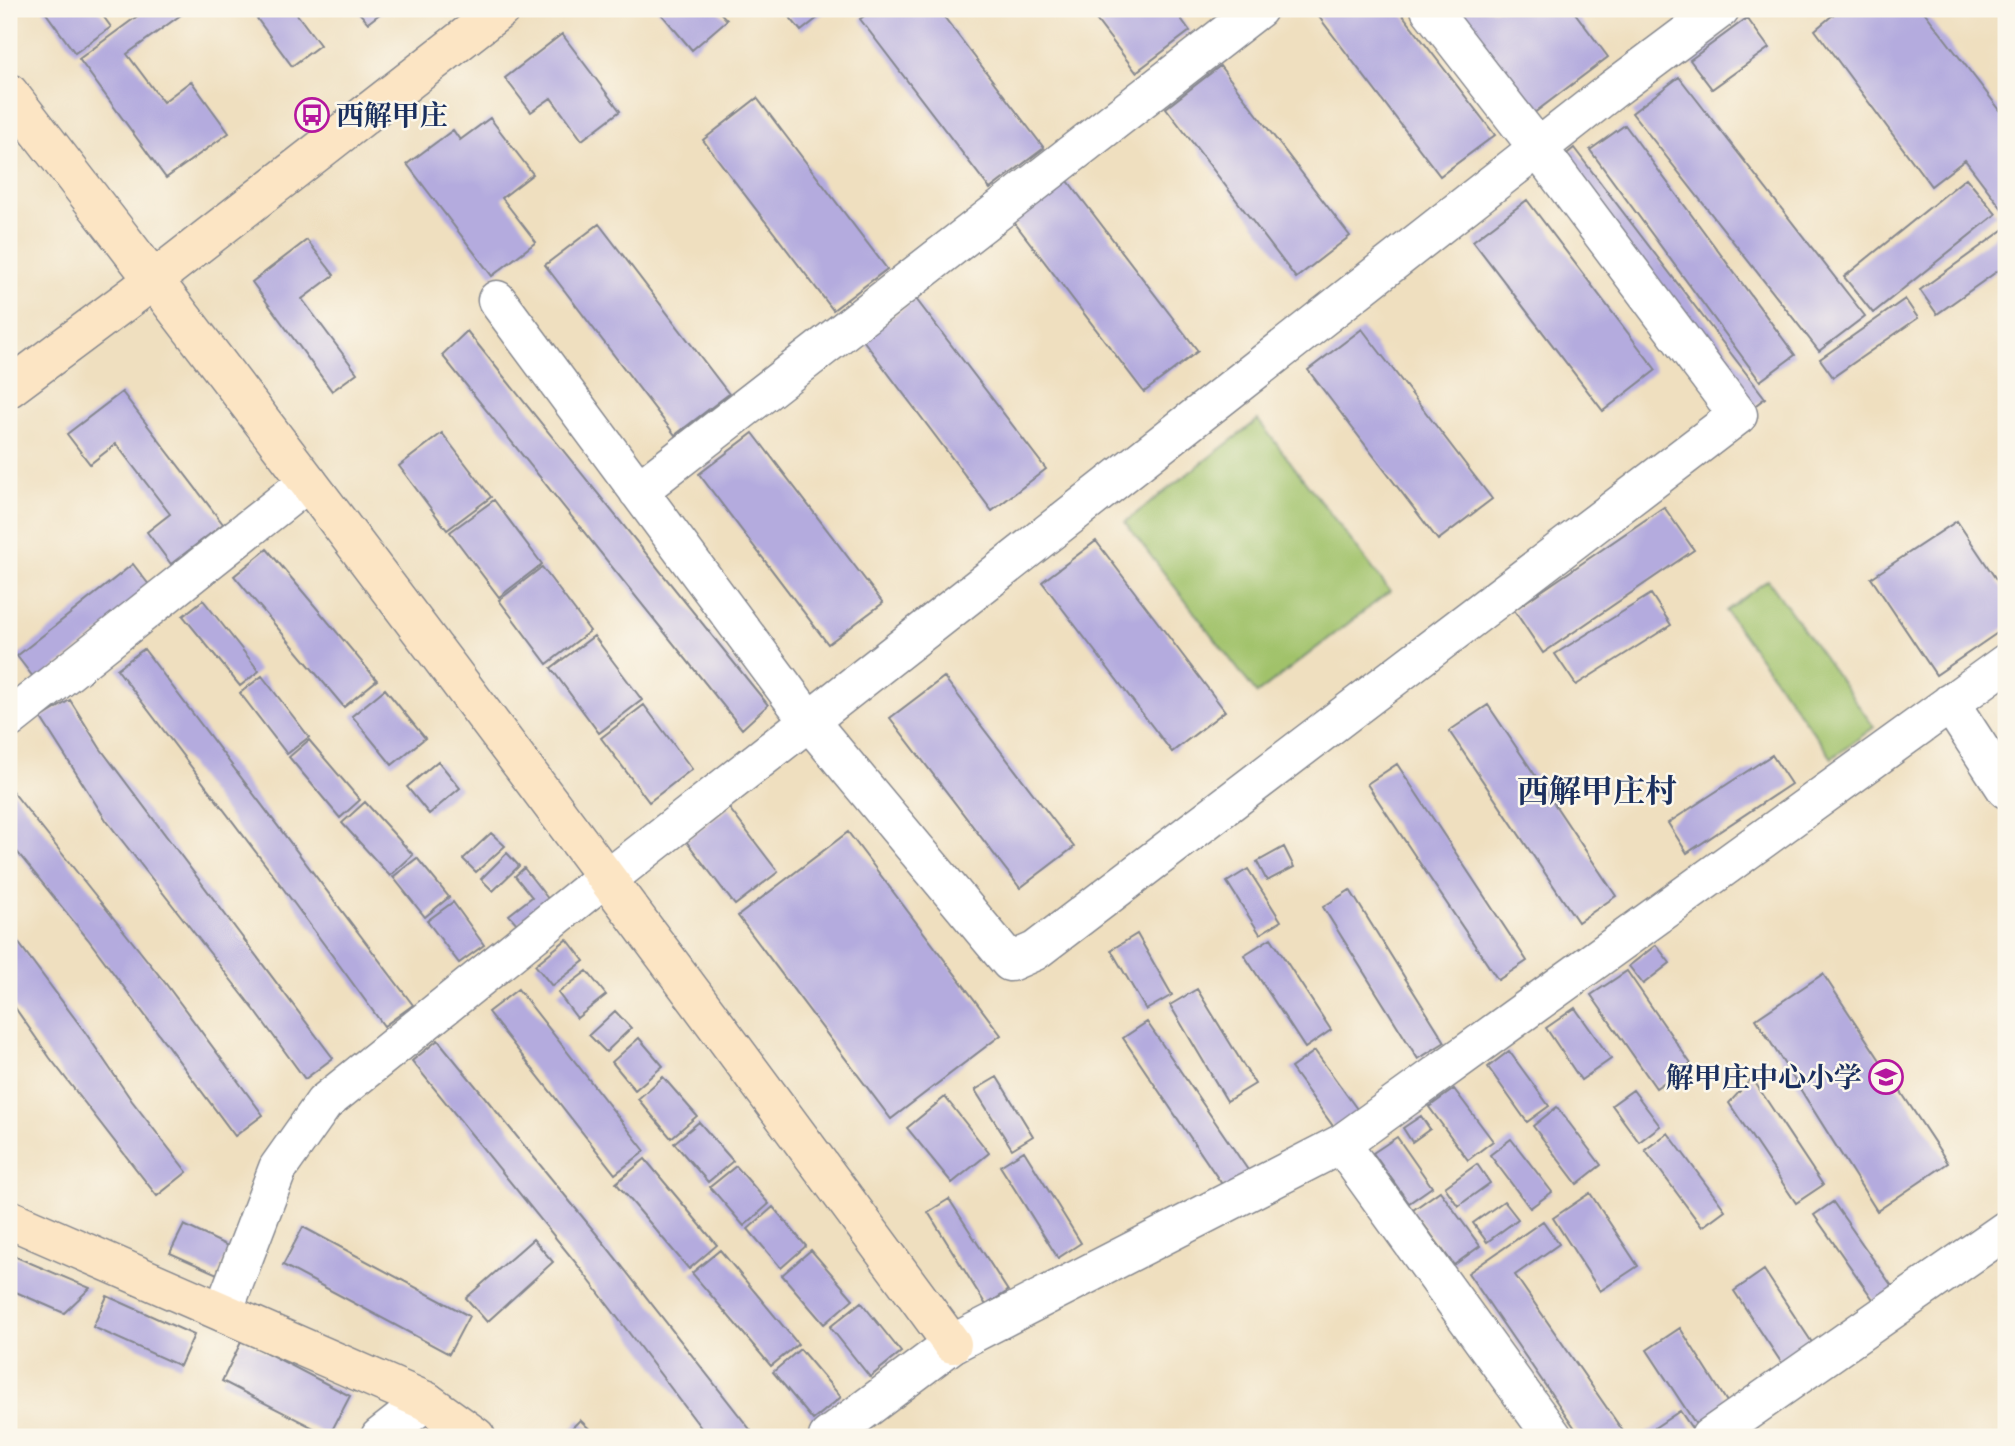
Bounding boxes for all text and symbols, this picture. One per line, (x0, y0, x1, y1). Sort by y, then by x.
bus stop icon: 西解甲庄 (293, 96, 331, 134)
place label: 西解甲庄 (336, 98, 448, 133)
district label: 西解甲庄村 (1517, 772, 1677, 811)
school or university icon: 解甲庄中心小学 (1867, 1058, 1905, 1096)
place label: 解甲庄中心小学 (1666, 1060, 1862, 1095)

